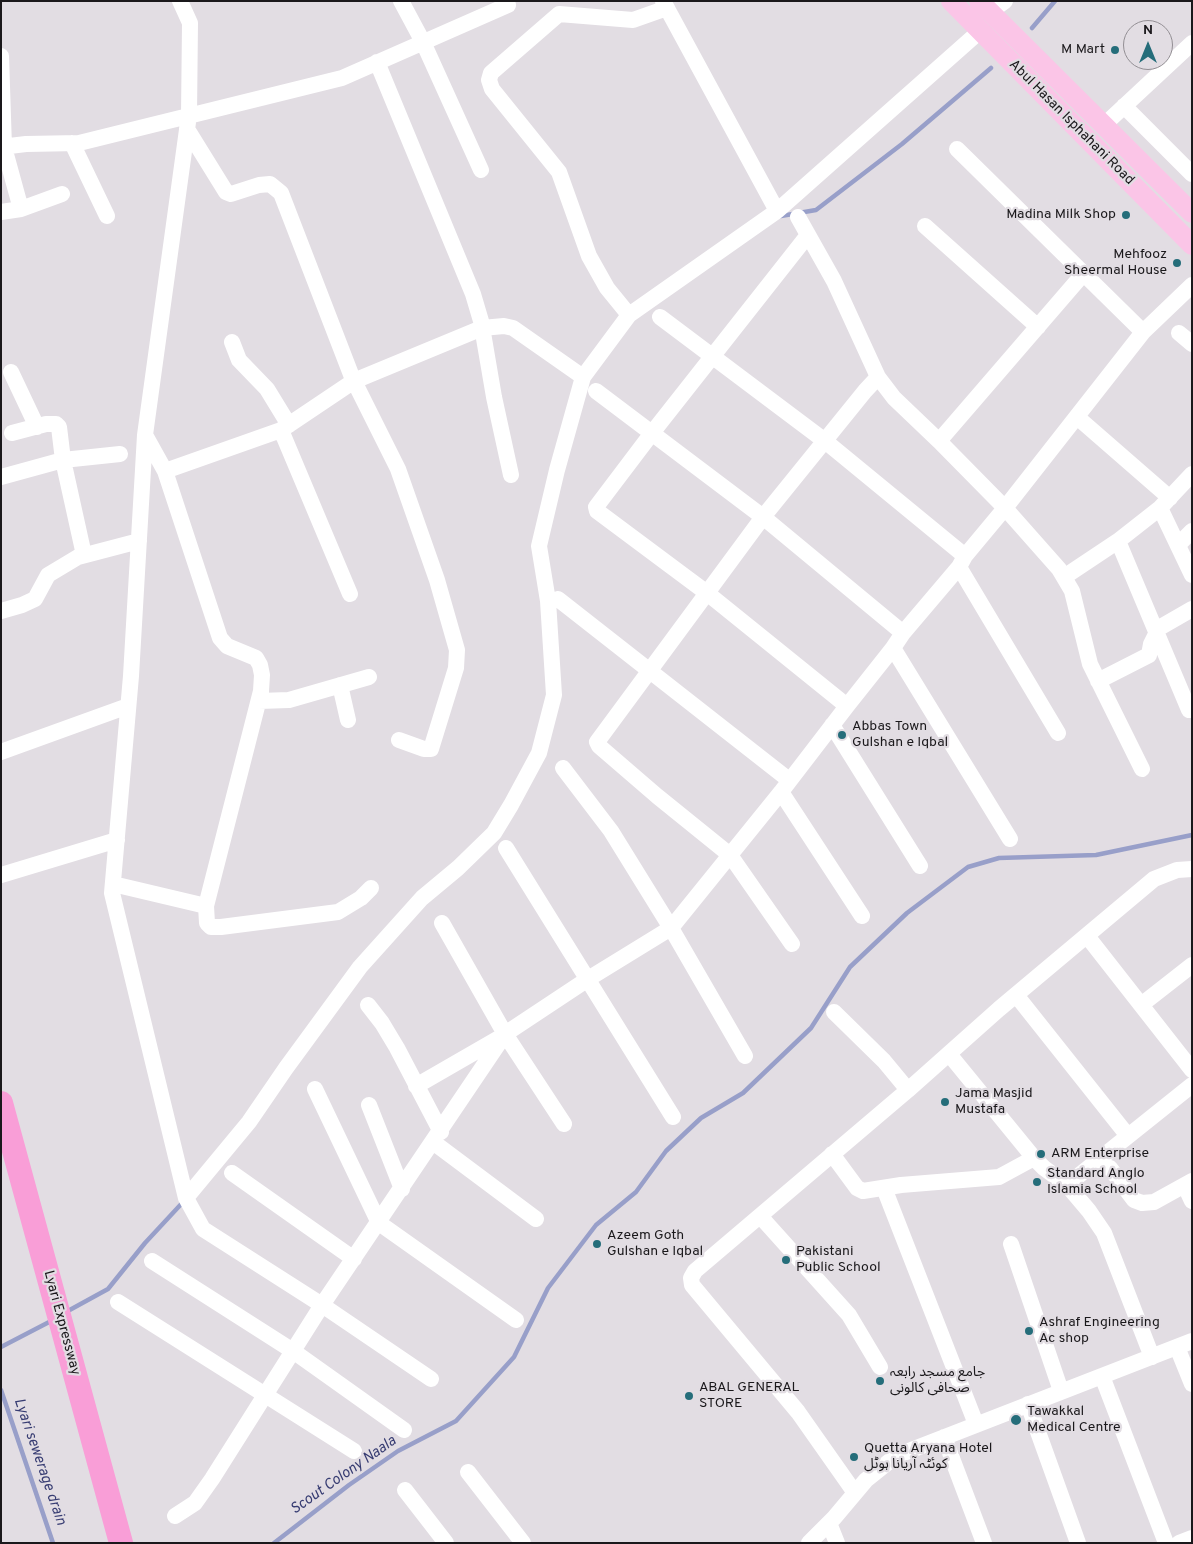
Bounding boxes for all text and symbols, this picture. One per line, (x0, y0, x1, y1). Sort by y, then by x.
north arrow (1123, 20, 1173, 70)
text: N (1143, 22, 1153, 39)
place label: M Mart (1061, 42, 1105, 58)
marker: M Mart (1109, 44, 1121, 56)
street label: Abul Hasan Isphahani Road (1005, 57, 1137, 189)
place label: Madina Milk Shop (1006, 207, 1116, 223)
marker: Madina Milk Shop (1120, 209, 1132, 221)
place label: Mehfooz Sheermal House (1064, 247, 1167, 280)
marker: Mehfooz Sheermal House (1171, 257, 1183, 269)
place label: Abbas Town Gulshan e Iqbal (852, 719, 948, 752)
marker: Abbas Town Gulshan e Iqbal (836, 729, 848, 741)
place label: Jama Masjid Mustafa (955, 1086, 1033, 1118)
marker: Jama Masjid Mustafa (939, 1096, 951, 1108)
place label: ARM Enterprise (1051, 1146, 1149, 1162)
marker: ARM Enterprise (1035, 1148, 1047, 1160)
place label: Standard Anglo Islamia School (1047, 1166, 1145, 1198)
marker: Standard Anglo Islamia School (1031, 1176, 1043, 1188)
place label: Azeem Goth Gulshan e Iqbal (607, 1228, 703, 1260)
marker: Azeem Goth Gulshan e Iqbal (591, 1238, 603, 1250)
place label: Pakistani Public School (796, 1244, 881, 1276)
marker: Pakistani Public School (780, 1254, 792, 1266)
street label: Lyari Expressway (39, 1269, 83, 1377)
place label: Ashraf Engineering Ac shop (1039, 1315, 1160, 1348)
marker: Ashraf Engineering Ac shop (1023, 1325, 1035, 1337)
place label: جامع مسجد رابعہ صحافی کالونی (890, 1365, 985, 1398)
marker: جامع مسجد رابعہ صحافی کالونی (874, 1375, 886, 1387)
place label: ABAL GENERAL STORE (699, 1380, 799, 1412)
marker: ABAL GENERAL STORE (683, 1390, 695, 1402)
water label: Lyari sewerage drain (9, 1396, 69, 1528)
place label: Tawakkal Medical Centre (1027, 1404, 1121, 1436)
marker: Tawakkal Medical Centre (1009, 1413, 1023, 1427)
water label: Scout Colony Naala (288, 1433, 400, 1519)
place label: Quetta Aryana Hotel کوئٹہ آریانا ہوٹل (864, 1441, 993, 1474)
marker: Quetta Aryana Hotel کوئٹہ آریانا ہوٹل (848, 1451, 860, 1463)

